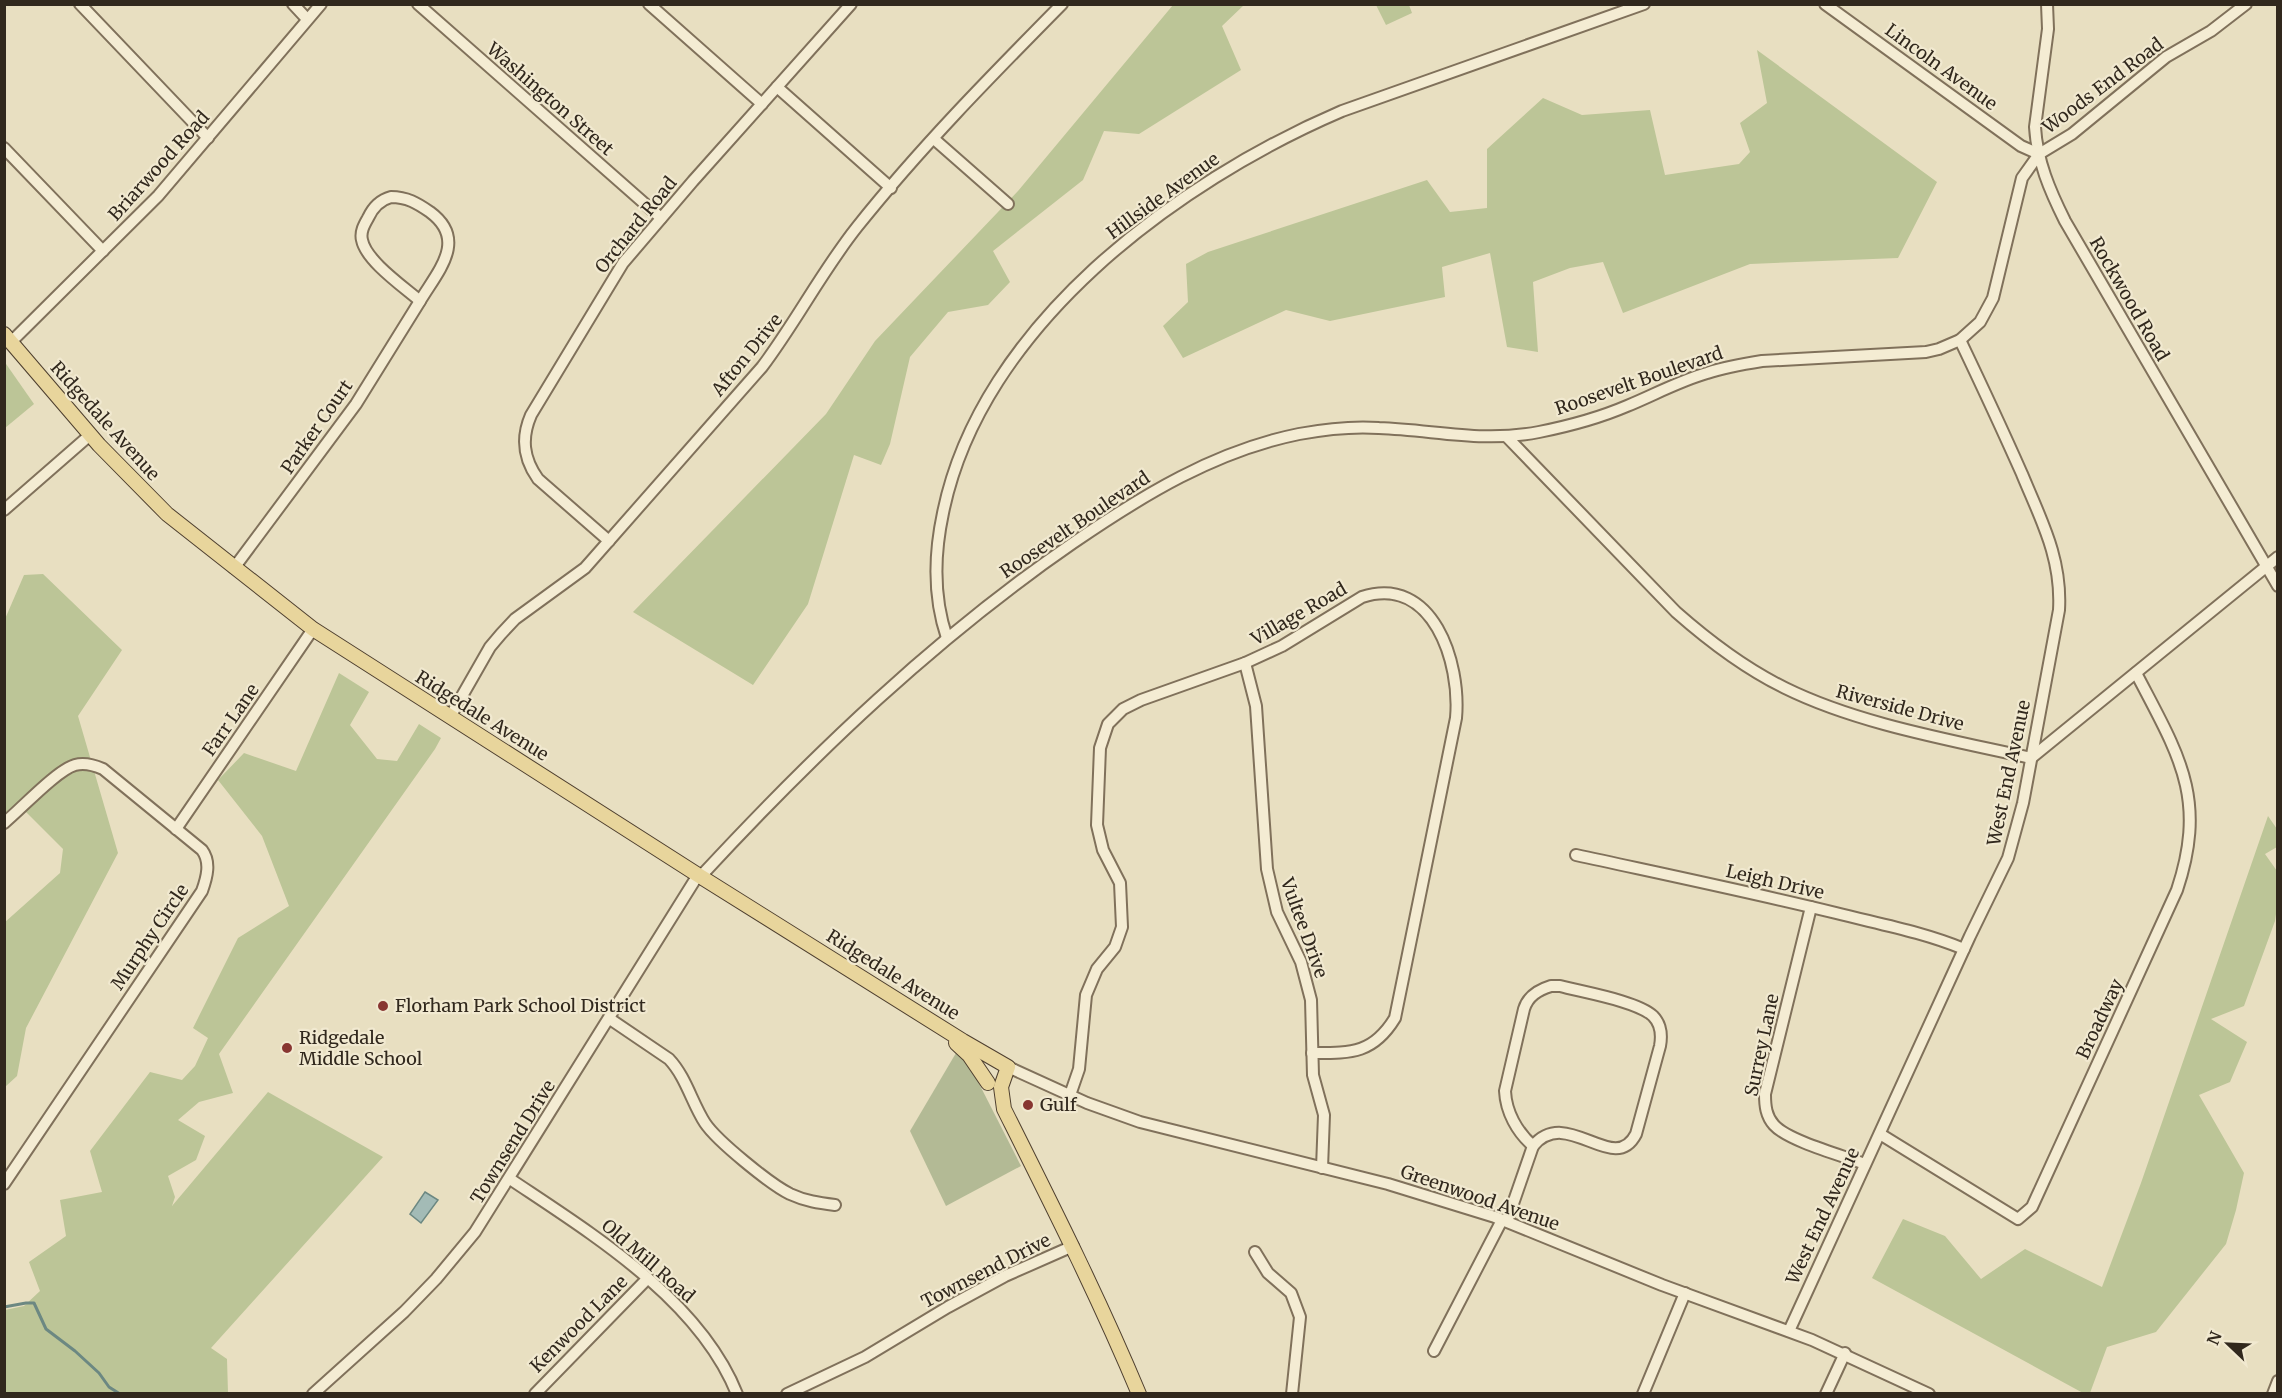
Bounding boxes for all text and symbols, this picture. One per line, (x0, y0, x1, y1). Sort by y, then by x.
street label: Lincoln Avenue (1881, 18, 2002, 115)
street label: Woods End Road (2037, 33, 2168, 139)
street label: Washington Street (481, 37, 619, 160)
street label: Briarwood Road (103, 106, 214, 225)
street label: Hillside Avenue (1102, 147, 1223, 244)
street label: Orchard Road (590, 172, 682, 278)
street label: Rockwood Road (2085, 233, 2174, 365)
street label: Afton Drive (706, 309, 787, 401)
street label: Roosevelt Boulevard (1552, 341, 1726, 420)
street label: Ridgedale Avenue (46, 356, 165, 485)
street label: Parker Court (276, 375, 357, 478)
street label: Roosevelt Boulevard (995, 466, 1154, 583)
street label: Village Road (1246, 577, 1351, 651)
street label: Ridgedale Avenue (411, 665, 553, 766)
street label: Farr Lane (197, 679, 264, 760)
street label: Riverside Drive (1834, 679, 1966, 736)
street label: West End Avenue (1982, 698, 2035, 849)
street label: Leigh Drive (1724, 859, 1826, 904)
street label: Vultee Drive (1275, 874, 1333, 981)
street label: Murphy Circle (106, 879, 193, 994)
street label: Ridgedale Avenue (822, 924, 964, 1025)
street label: Broadway (2071, 975, 2128, 1063)
street label: Surrey Lane (1739, 991, 1784, 1098)
place label: Florham Park School District (395, 994, 646, 1017)
marker: Florham Park School District (376, 999, 390, 1013)
place label: Ridgedale Middle School (299, 1026, 423, 1070)
marker: Ridgedale Middle School (280, 1041, 294, 1055)
street label: Townsend Drive (465, 1075, 560, 1208)
place label: Gulf (1040, 1093, 1078, 1116)
marker: Gulf (1021, 1098, 1035, 1112)
street label: West End Avenue (1780, 1144, 1864, 1289)
street label: Greenwood Avenue (1398, 1160, 1563, 1236)
street label: Old Mill Road (597, 1214, 700, 1308)
street label: Townsend Drive (917, 1228, 1054, 1313)
street label: Kenwood Lane (525, 1270, 632, 1377)
north arrow (2198, 1314, 2258, 1374)
text: N (2203, 1328, 2226, 1348)

